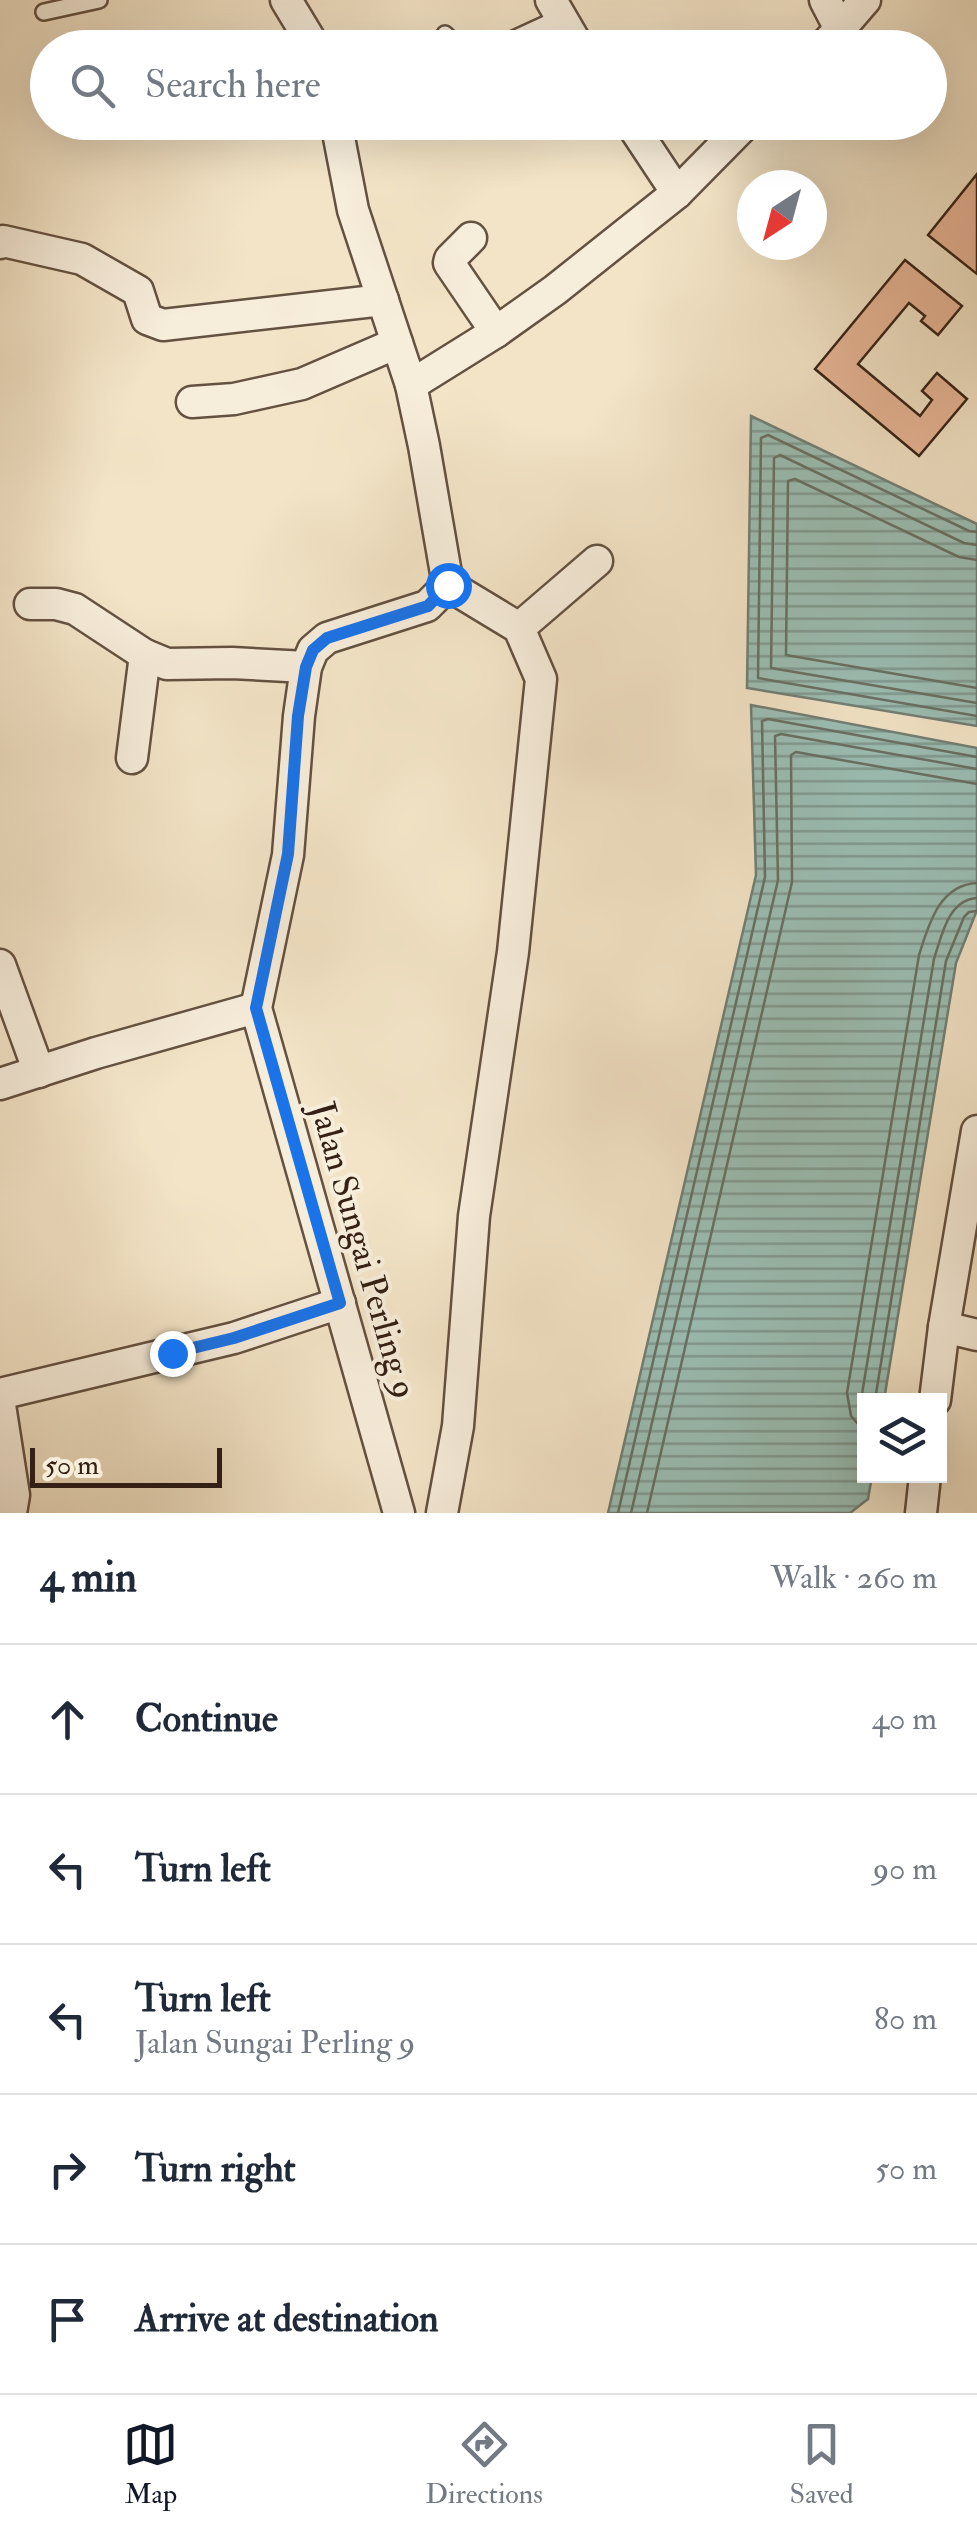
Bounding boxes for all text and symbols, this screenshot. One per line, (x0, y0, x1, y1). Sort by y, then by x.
search box (30, 30, 947, 140)
icon: search (65, 58, 120, 113)
text: Search here (145, 61, 321, 109)
north arrow (737, 170, 827, 260)
route start (426, 563, 472, 609)
street label: Jalan Sungai Perling 9 (299, 1096, 426, 1404)
route end (150, 1331, 196, 1377)
map controls (857, 1393, 947, 1483)
button: layers (857, 1393, 947, 1483)
scale bar (30, 1443, 222, 1488)
text: 50 m (45, 1448, 99, 1483)
text: 4 min (40, 1552, 137, 1604)
text: Walk · 260 m (771, 1558, 937, 1598)
icon: ahead (40, 1692, 95, 1747)
text: Continue (135, 1695, 278, 1743)
text: 40 m (872, 1699, 937, 1739)
icon: left (40, 1842, 95, 1897)
text: Turn left (135, 1845, 271, 1893)
text: 90 m (873, 1849, 937, 1889)
text: Turn left (135, 1975, 271, 2023)
icon: left (40, 1992, 95, 2047)
text: 80 m (874, 1999, 937, 2039)
text: Jalan Sungai Perling 9 (135, 2023, 415, 2063)
icon: right (40, 2142, 95, 2197)
text: Turn right (135, 2145, 296, 2193)
text: 50 m (875, 2149, 937, 2189)
icon: arrive (40, 2292, 95, 2347)
text: Arrive at destination (135, 2295, 439, 2343)
tab: Map (123, 2417, 178, 2512)
tab: Directions (425, 2417, 543, 2512)
tab: Saved (790, 2417, 854, 2512)

